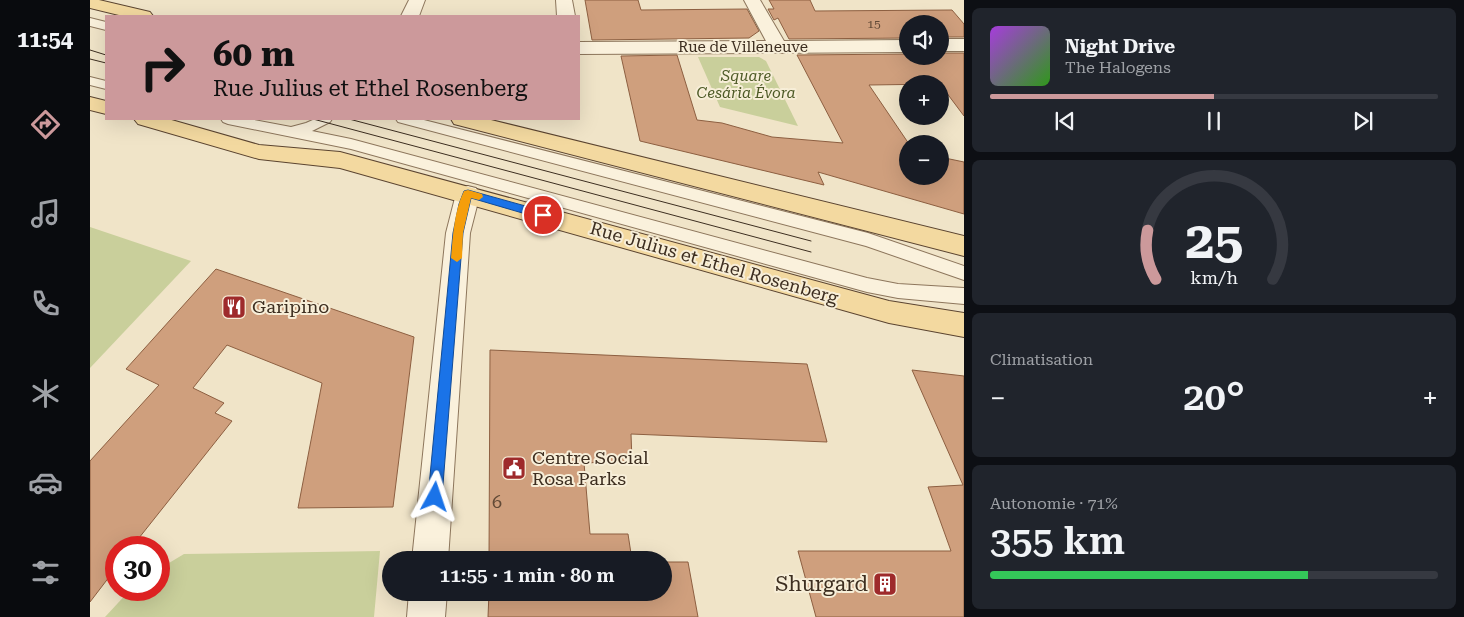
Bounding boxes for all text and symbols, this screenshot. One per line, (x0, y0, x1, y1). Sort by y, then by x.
map controls (899, 15, 949, 185)
button: sound (899, 15, 949, 65)
house number: 15 (867, 17, 881, 31)
text: 11:54 (17, 27, 73, 52)
text: 60 m (213, 34, 295, 75)
icon: right (130, 35, 195, 100)
text: Night Drive (1065, 35, 1175, 58)
street label: Rue de Villeneuve (678, 38, 808, 56)
text: The Halogens (1065, 58, 1171, 77)
park label: Square Cesária Évora (697, 67, 795, 102)
button: + (899, 75, 949, 125)
text: Rue Julius et Ethel Rosenberg (213, 76, 527, 101)
icon: directions (28, 107, 63, 142)
icon: previous (1051, 107, 1079, 135)
icon: pause (1200, 107, 1228, 135)
icon: next (1349, 107, 1377, 135)
button: − (899, 135, 949, 185)
pin (522, 194, 564, 236)
icon: music (28, 196, 63, 231)
icon: arrive (529, 201, 557, 229)
text: 25 (1185, 210, 1243, 271)
street label: Rue Julius et Ethel Rosenberg (588, 217, 841, 308)
text: km/h (1190, 267, 1238, 288)
icon: phone (28, 286, 63, 321)
restaurant icon: Garipino (221, 294, 247, 320)
place label: Garipino (252, 296, 329, 317)
text: Climatisation (990, 350, 1093, 369)
text: 20° (1183, 375, 1245, 419)
icon: climate (28, 376, 63, 411)
text: − (990, 382, 1006, 415)
text: + (1422, 382, 1438, 415)
place label: Centre Social Rosa Parks (532, 447, 649, 489)
public building icon: Centre Social Rosa Parks (501, 455, 527, 481)
icon: car (28, 465, 63, 500)
position arrow (408, 470, 460, 522)
house number: 6 (492, 491, 502, 512)
text: Autonomie · 71% (990, 494, 1118, 513)
text: 355 km (990, 519, 1125, 563)
speed limit sign: 30 (105, 536, 170, 601)
icon: filters (28, 555, 63, 590)
text: 11:55 · 1 min · 80 m (440, 564, 614, 587)
building icon: Shurgard (872, 571, 898, 597)
place label: Shurgard (775, 572, 869, 596)

